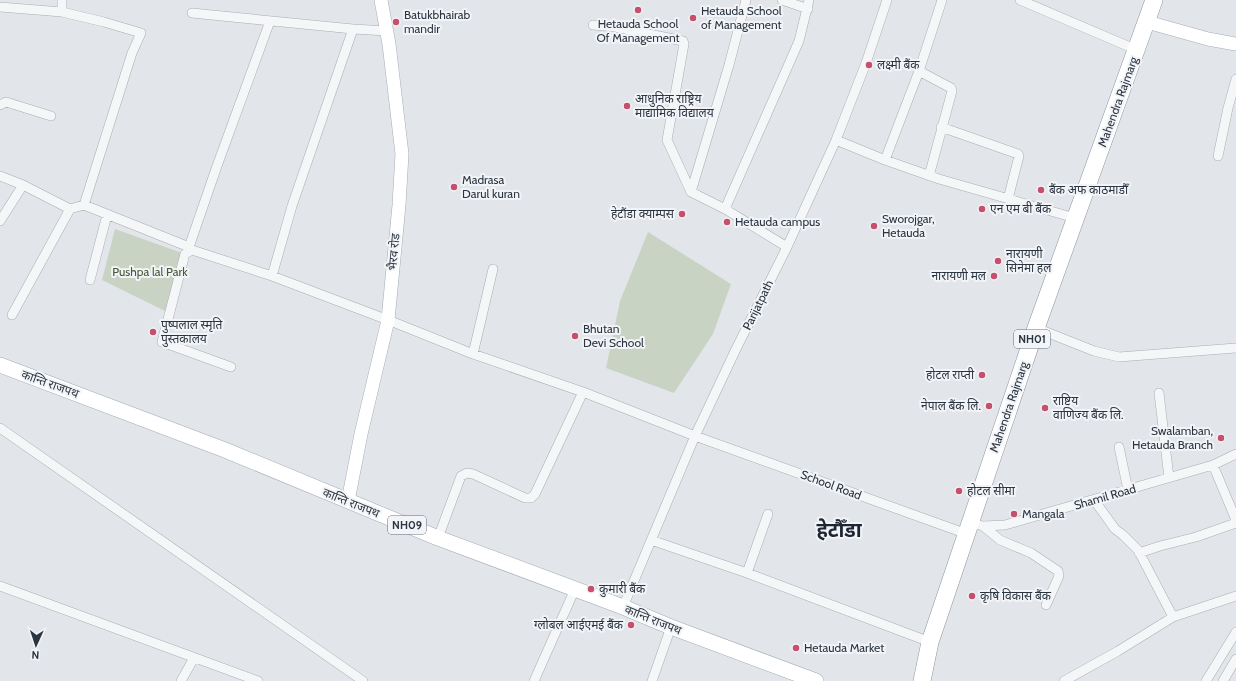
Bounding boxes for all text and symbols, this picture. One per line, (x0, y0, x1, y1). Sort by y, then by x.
place label: Hetauda School of Management (701, 3, 782, 32)
marker: Hetauda School Of Management (633, 5, 643, 15)
place label: Batukbhairab mandir (404, 7, 470, 36)
marker: Hetauda School of Management (688, 13, 698, 23)
place label: Hetauda School Of Management (596, 16, 680, 45)
marker: Batukbhairab mandir (391, 17, 401, 27)
street label: Mahendra Rajmarg (1094, 54, 1141, 149)
place label: लक्ष्मी बैंक (877, 57, 920, 72)
marker: लक्ष्मी बैंक (864, 60, 874, 70)
place label: आधुनिक राष्ट्रिय माद्यामिक विद्यालय (635, 91, 715, 120)
marker: आधुनिक राष्ट्रिय माद्यामिक विद्यालय (622, 101, 632, 111)
place label: Madrasa Darul kuran (462, 172, 520, 201)
marker: Madrasa Darul kuran (449, 182, 459, 192)
place label: बैंक अफ काठमाडौँ (1049, 182, 1130, 197)
marker: बैंक अफ काठमाडौँ (1036, 185, 1046, 195)
place label: एन एम बी बैंक (990, 201, 1052, 216)
marker: एन एम बी बैंक (977, 204, 987, 214)
place label: हेटौंडा क्याम्पस (611, 206, 675, 221)
marker: हेटौंडा क्याम्पस (677, 209, 687, 219)
place label: Sworojgar, Hetauda (882, 211, 935, 240)
place label: Hetauda campus (735, 214, 820, 229)
marker: Hetauda campus (722, 217, 732, 227)
marker: Sworojgar, Hetauda (869, 221, 879, 231)
street label: भैरव रोड (384, 232, 403, 271)
place label: नारायणी सिनेमा हल (1006, 246, 1052, 275)
marker: नारायणी सिनेमा हल (993, 256, 1003, 266)
park label: Pushpa lal Park (112, 264, 188, 279)
place label: नारायणी मल (931, 268, 987, 283)
marker: नारायणी मल (989, 271, 999, 281)
street label: Parijatpath (739, 277, 776, 332)
place label: पुष्पलाल स्मृति पुस्तकालय (161, 317, 224, 347)
place label: Bhutan Devi School (583, 321, 644, 350)
marker: पुष्पलाल स्मृति पुस्तकालय (148, 327, 158, 337)
road number: NH01 (1014, 330, 1050, 348)
marker: Bhutan Devi School (570, 331, 580, 341)
street label: Mahendra Rajmarg (986, 358, 1031, 454)
street label: कान्ति राजपथ (19, 366, 81, 401)
place label: होटल राप्ती (926, 367, 975, 382)
marker: होटल राप्ती (977, 370, 987, 380)
place label: राष्ट्रिय वाणिज्य बैंक लि. (1053, 393, 1124, 422)
place label: नेपाल बैंक लि. (921, 398, 981, 413)
marker: नेपाल बैंक लि. (984, 401, 994, 411)
marker: राष्ट्रिय वाणिज्य बैंक लि. (1040, 403, 1050, 413)
place label: Swalamban, Hetauda Branch (1132, 423, 1213, 452)
marker: Swalamban, Hetauda Branch (1216, 433, 1226, 443)
street label: School Road (799, 467, 864, 502)
street label: Shamil Road (1072, 481, 1138, 513)
place label: होटल सीमा (967, 483, 1016, 498)
street label: कान्ति राजपथ (321, 484, 382, 521)
marker: होटल सीमा (954, 486, 964, 496)
place label: Mangala (1022, 506, 1065, 521)
marker: Mangala (1009, 509, 1019, 519)
road number: NH09 (388, 516, 426, 534)
district label: हेटौँडा (816, 518, 863, 542)
place label: कुमारी बैंक (599, 581, 646, 597)
marker: कुमारी बैंक (586, 584, 596, 594)
place label: कृषि विकास बैंक (980, 588, 1052, 603)
marker: कृषि विकास बैंक (967, 591, 977, 601)
street label: कान्ति राजपथ (623, 601, 684, 638)
place label: ग्लोबल आईएमई बैंक (534, 617, 624, 632)
marker: ग्लोबल आईएमई बैंक (626, 620, 636, 630)
north arrow (16, 625, 56, 665)
place label: Hetauda Market (804, 640, 884, 655)
marker: Hetauda Market (791, 643, 801, 653)
text: N (31, 648, 40, 662)

